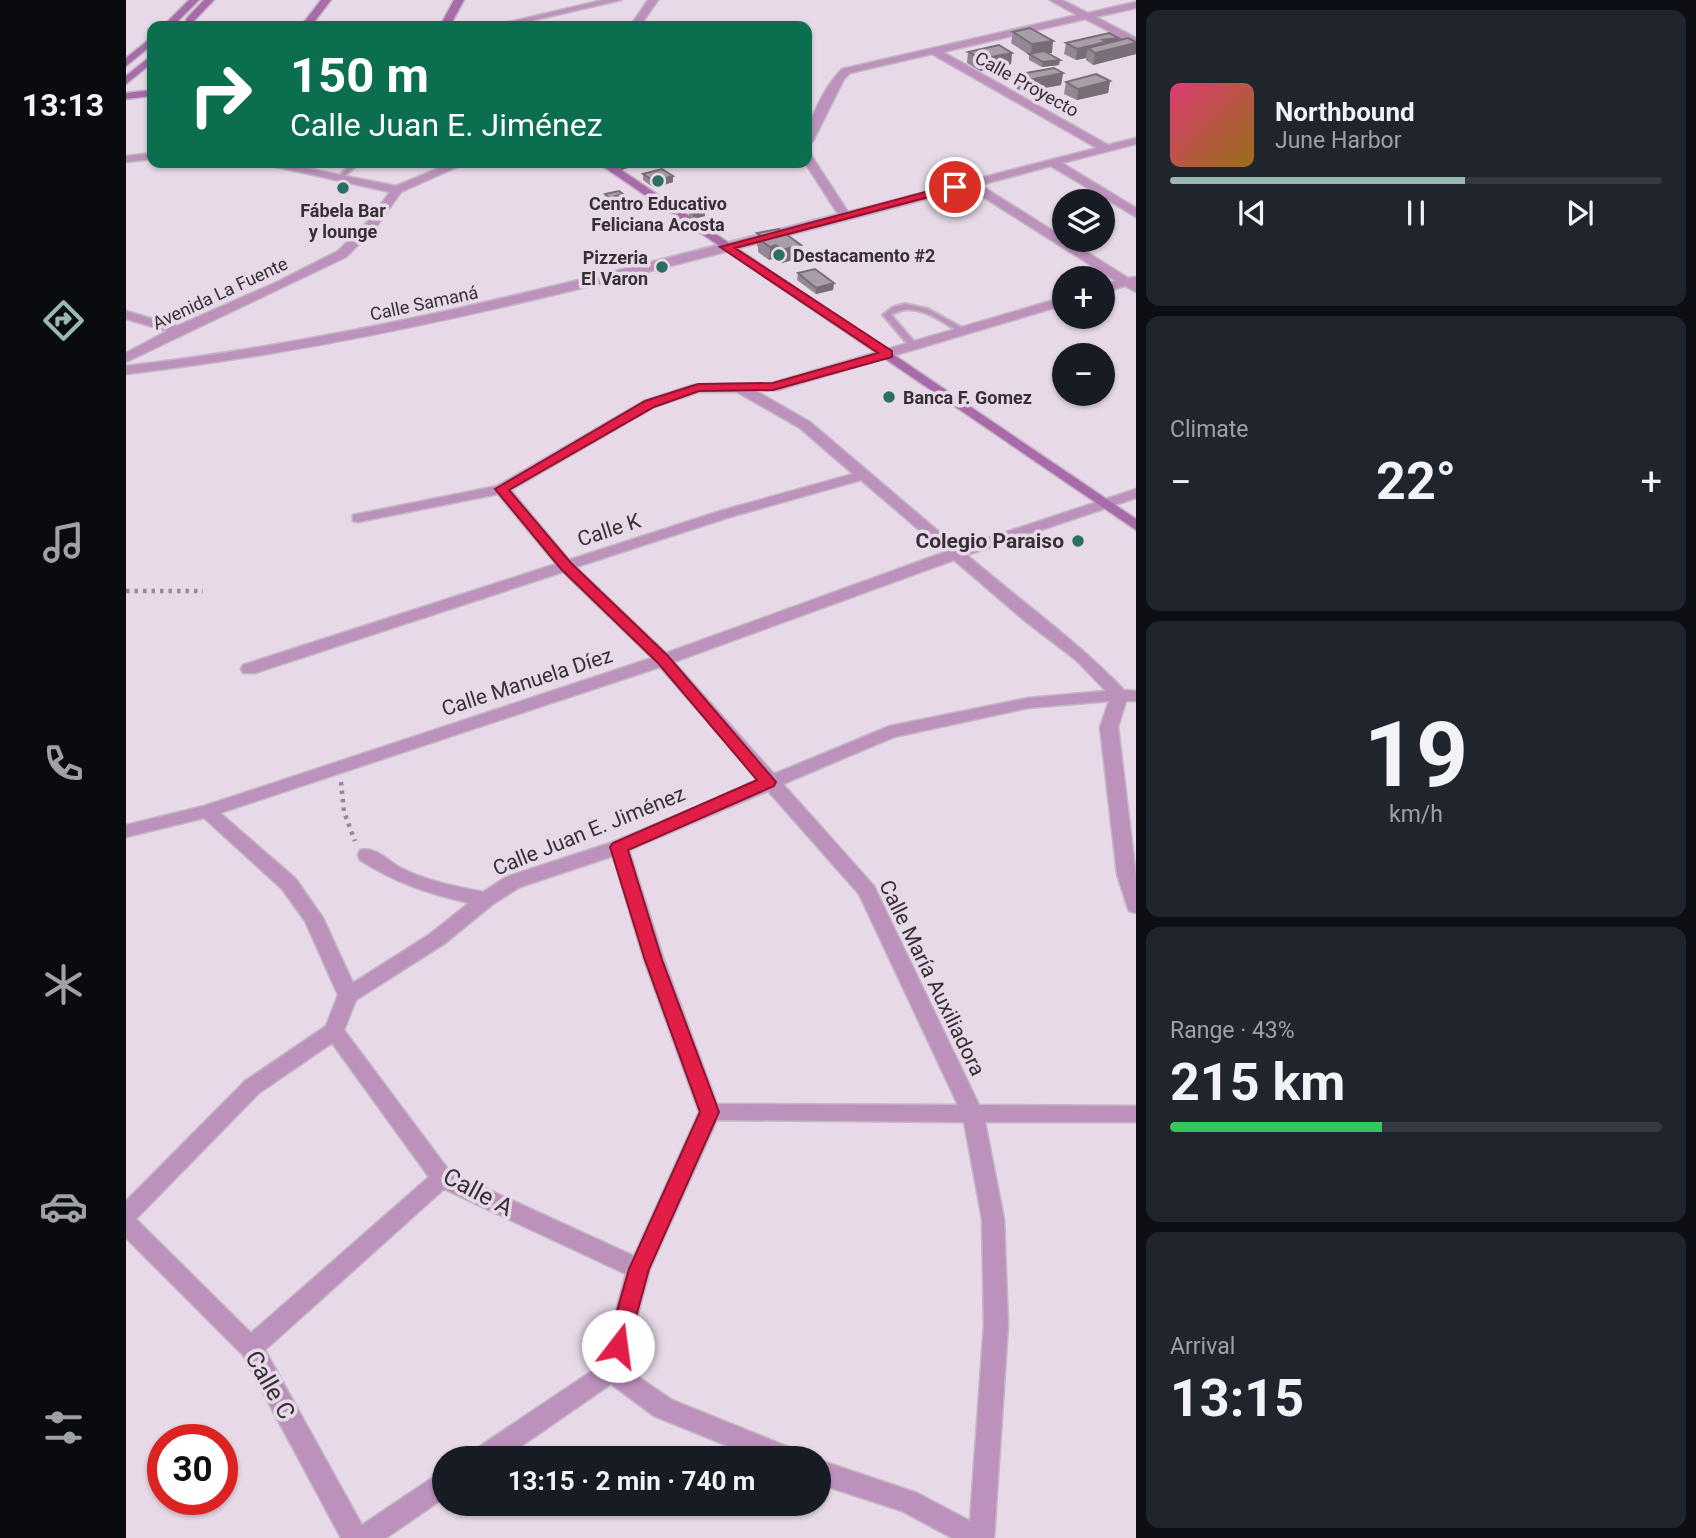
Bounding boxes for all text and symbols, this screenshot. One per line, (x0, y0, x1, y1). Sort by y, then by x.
text: 150 m (290, 47, 429, 104)
street label: Calle Proyecto (972, 47, 1082, 121)
icon: right (175, 49, 266, 140)
text: 13:13 (22, 86, 104, 124)
text: Northbound (1275, 97, 1415, 127)
text: Calle Juan E. Jiménez (290, 106, 603, 144)
text: June Harbor (1275, 127, 1402, 154)
pin (925, 157, 985, 217)
icon: arrive (936, 168, 974, 206)
marker: Centro Educativo Feliciana Acosta (650, 173, 666, 189)
marker: Fábela Bar y lounge (335, 180, 351, 196)
map controls (1052, 189, 1115, 406)
button: layers (1052, 189, 1115, 252)
place label: Centro Educativo Feliciana Acosta (589, 193, 727, 235)
icon: previous (1233, 194, 1271, 232)
icon: pause (1397, 194, 1435, 232)
icon: next (1561, 194, 1599, 232)
place label: Fábela Bar y lounge (300, 200, 386, 242)
place label: Destacamento #2 (793, 245, 935, 266)
place label: Pizzeria El Varon (581, 247, 648, 289)
marker: Destacamento #2 (771, 247, 787, 263)
street label: Avenida La Fuente (149, 252, 291, 334)
marker: Pizzeria El Varon (654, 259, 670, 275)
button: + (1052, 266, 1115, 329)
street label: Calle Samaná (368, 281, 480, 325)
icon: directions (39, 296, 88, 345)
button: − (1052, 343, 1115, 406)
place label: Banca F. Gomez (903, 387, 1032, 408)
marker: Banca F. Gomez (881, 389, 897, 405)
text: Climate (1170, 416, 1249, 443)
text: 22° (1376, 451, 1456, 512)
text: − (1170, 460, 1192, 504)
text: + (1640, 460, 1662, 504)
street label: Calle K (574, 508, 644, 551)
icon: music (39, 518, 88, 567)
place label: Colegio Paraiso (915, 529, 1064, 553)
marker: Colegio Paraiso (1070, 533, 1086, 549)
street label: Calle Manuela Díez (439, 643, 615, 721)
text: 19 (1364, 702, 1468, 808)
icon: phone (39, 739, 88, 788)
street label: Calle Juan E. Jiménez (489, 781, 689, 881)
text: km/h (1389, 801, 1443, 828)
street label: Calle María Auxiliadora (874, 876, 990, 1080)
icon: climate (39, 960, 88, 1009)
text: Range · 43% (1170, 1017, 1295, 1044)
text: 215 km (1170, 1052, 1345, 1113)
street label: Calle A (438, 1162, 518, 1222)
icon: car (39, 1182, 88, 1231)
position arrow (581, 1309, 655, 1383)
text: Arrival (1170, 1333, 1235, 1360)
street label: Calle C (239, 1346, 301, 1424)
text: 13:15 (1170, 1368, 1304, 1429)
icon: filters (39, 1403, 88, 1452)
speed limit sign: 30 (147, 1424, 238, 1515)
text: 13:15 · 2 min · 740 m (508, 1466, 755, 1496)

